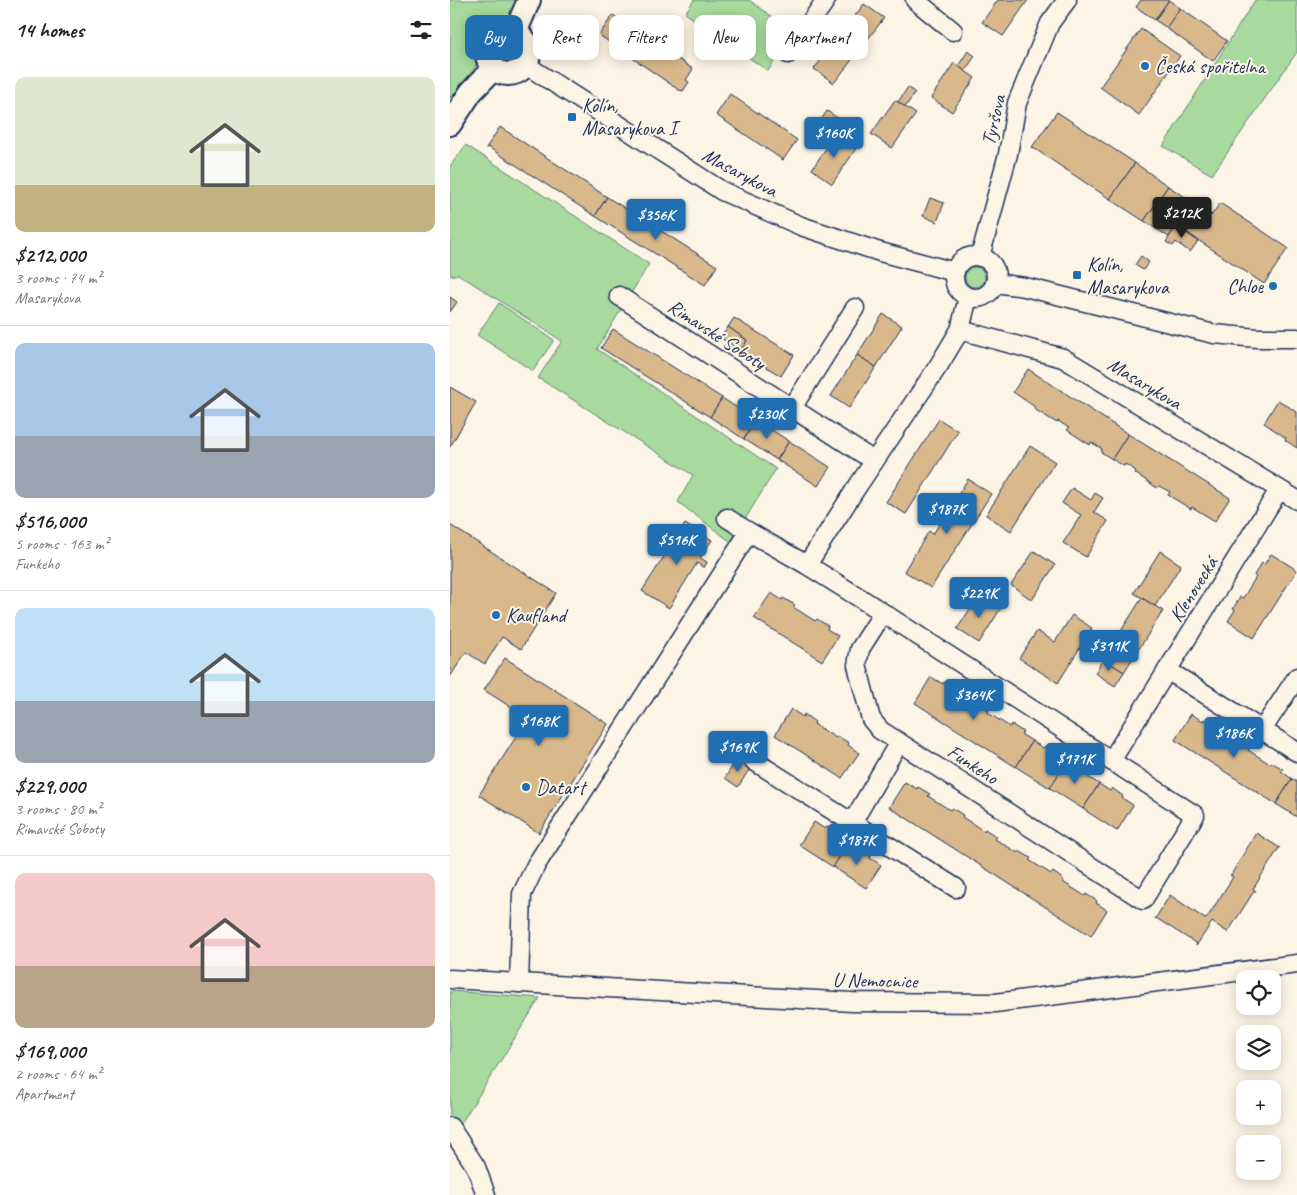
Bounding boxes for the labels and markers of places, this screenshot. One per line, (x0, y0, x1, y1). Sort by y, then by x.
place label: Česká spořitelna (1155, 54, 1267, 79)
marker: Česká spořitelna (1139, 60, 1151, 72)
place label: Kolín, Masarykova I (582, 93, 682, 141)
marker: Kolín, Masarykova I (566, 111, 578, 123)
pin: $160K (799, 116, 869, 159)
pin: $212K (1147, 196, 1217, 239)
pin: $356K (621, 198, 691, 241)
place label: Kolín, Masarykova (1087, 252, 1170, 300)
marker: Kolín, Masarykova (1071, 269, 1083, 281)
place label: Chloe (1227, 274, 1264, 299)
marker: Chloe (1267, 280, 1279, 292)
pin: $230K (732, 398, 802, 440)
pin: $187K (912, 492, 982, 535)
pin: $516K (642, 524, 712, 566)
pin: $229K (944, 576, 1014, 619)
place label: Kaufland (506, 603, 569, 628)
marker: Kaufland (490, 609, 502, 621)
pin: $311K (1074, 630, 1144, 672)
pin: $364K (939, 678, 1009, 721)
pin: $168K (504, 704, 574, 747)
pin: $186K (1199, 716, 1269, 759)
pin: $169K (703, 730, 773, 773)
pin: $171K (1040, 742, 1110, 785)
place label: Datart (536, 775, 588, 800)
marker: Datart (520, 781, 532, 793)
pin: $187K (822, 824, 892, 866)

